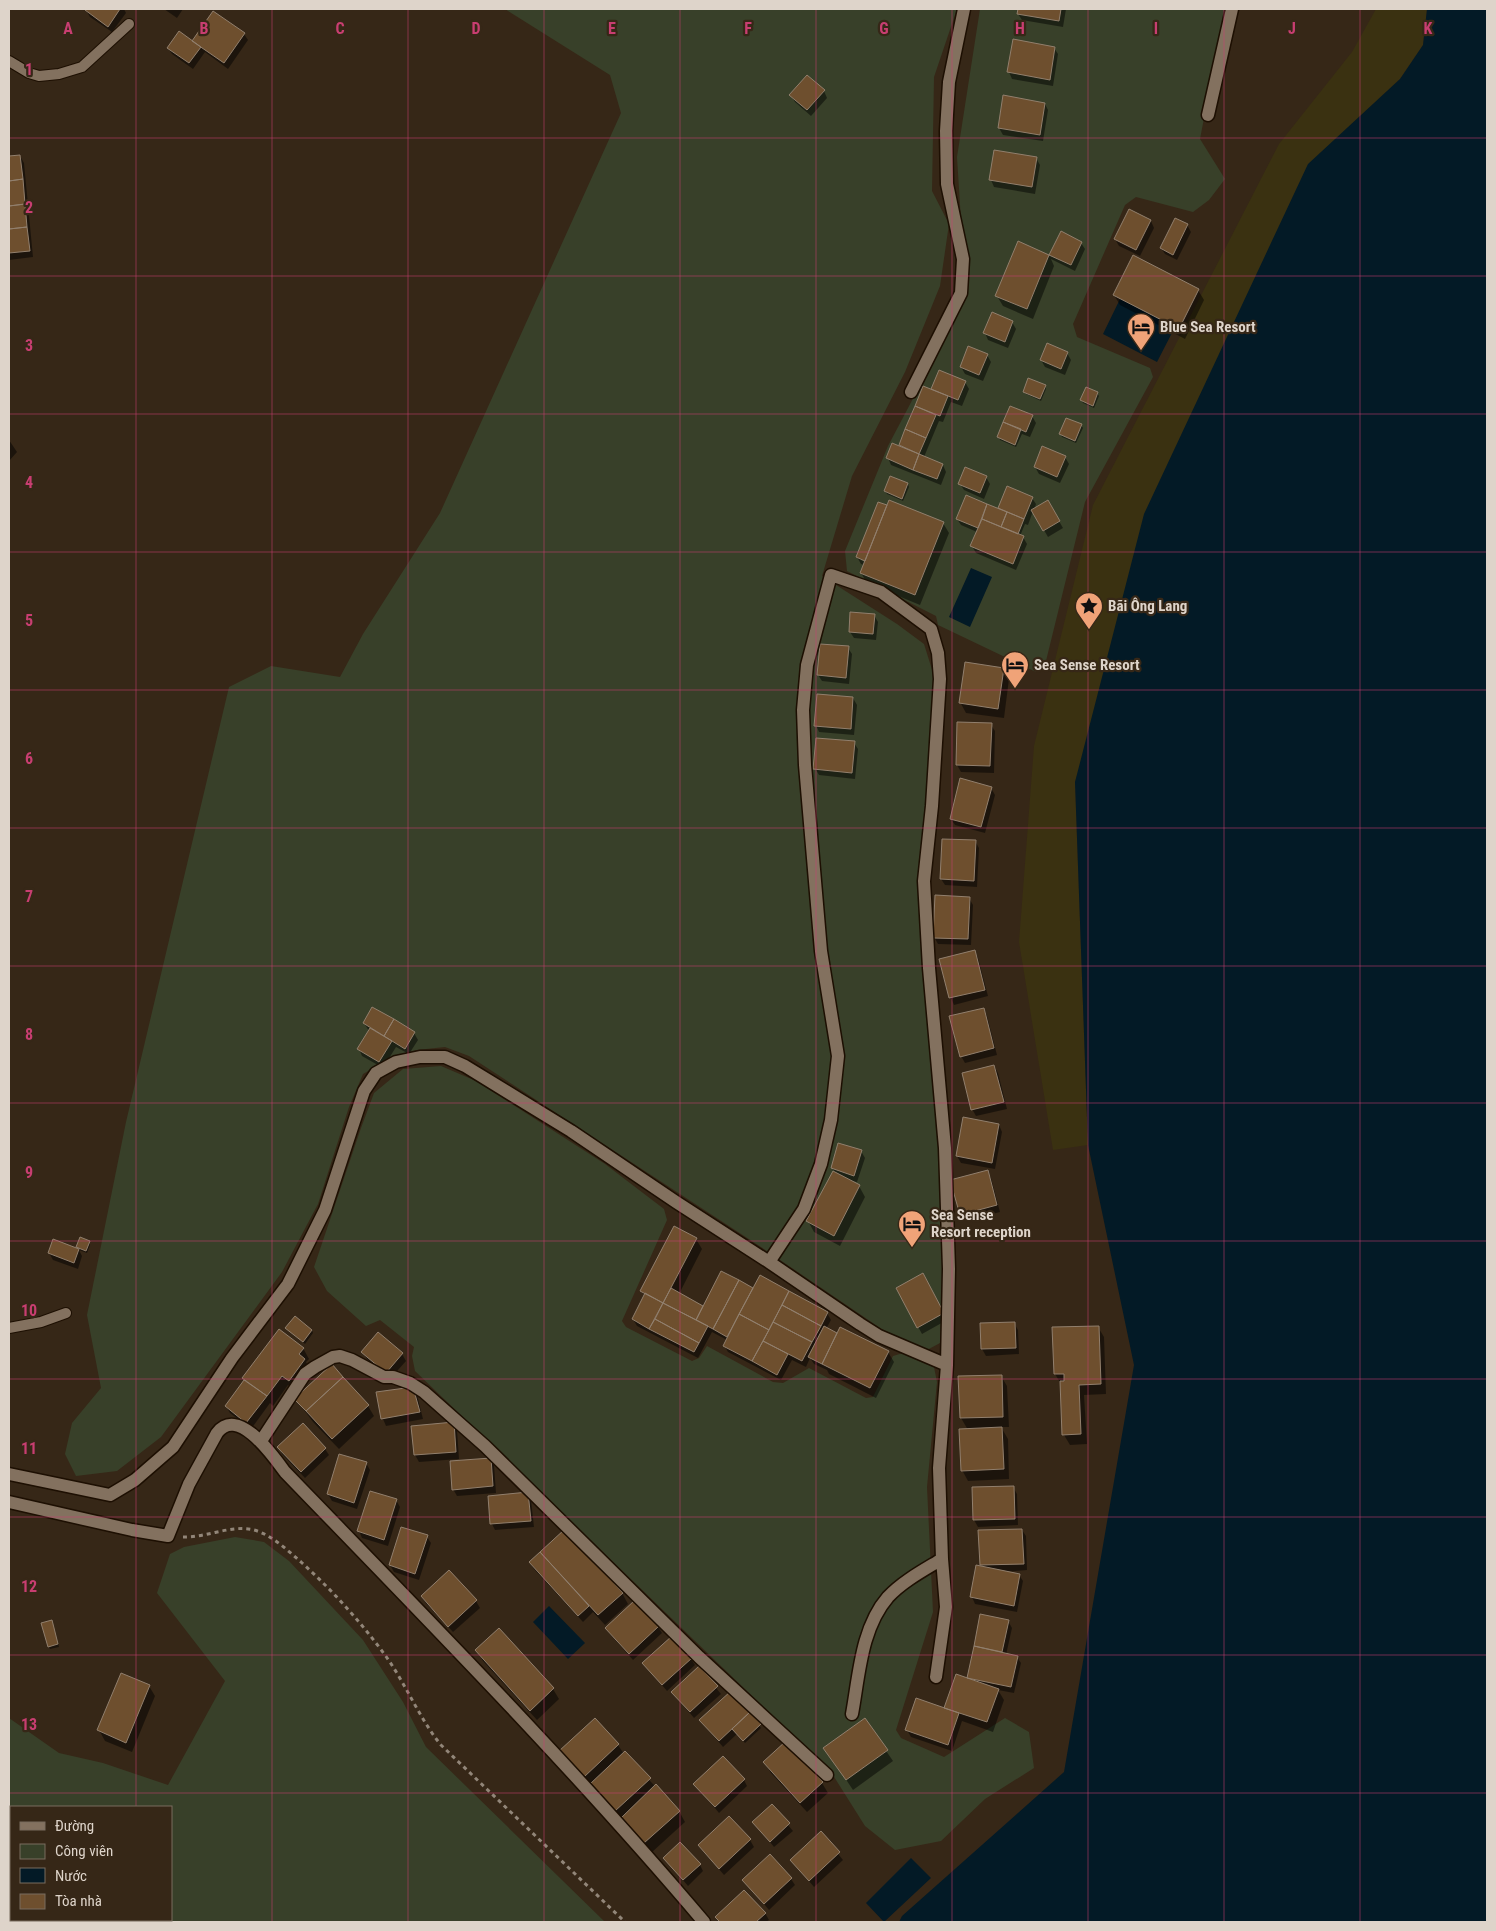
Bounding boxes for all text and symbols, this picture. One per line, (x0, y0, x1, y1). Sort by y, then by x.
text: A (63, 19, 73, 38)
text: B (200, 19, 209, 38)
text: C (335, 19, 345, 38)
text: D (471, 19, 481, 38)
text: E (608, 19, 616, 38)
text: F (744, 19, 752, 38)
text: G (879, 19, 889, 38)
text: H (1015, 19, 1025, 38)
text: I (1154, 19, 1158, 38)
text: J (1288, 19, 1296, 38)
text: K (1424, 19, 1433, 38)
text: 1 (25, 60, 33, 79)
text: 2 (25, 198, 33, 217)
hotel icon: Blue Sea Resort (1126, 312, 1156, 351)
place label: Blue Sea Resort (1160, 318, 1256, 336)
text: 3 (25, 336, 33, 355)
text: 4 (25, 473, 33, 492)
place icon: Bãi Ông Lang (1074, 591, 1104, 630)
place label: Bãi Ông Lang (1108, 597, 1187, 615)
text: 5 (25, 611, 33, 630)
hotel icon: Sea Sense Resort (1000, 650, 1030, 689)
place label: Sea Sense Resort (1034, 656, 1140, 674)
text: 6 (25, 749, 33, 768)
text: 7 (25, 887, 33, 906)
text: 8 (25, 1025, 33, 1044)
text: 9 (25, 1163, 33, 1182)
place label: Sea Sense Resort reception (931, 1206, 1031, 1241)
hotel icon: Sea Sense Resort reception (897, 1209, 927, 1248)
text: 10 (21, 1301, 37, 1320)
text: 11 (21, 1439, 37, 1458)
text: 12 (21, 1577, 37, 1596)
text: 13 (21, 1715, 37, 1734)
legend (10, 1806, 172, 1921)
text: Đường (55, 1817, 94, 1835)
text: Công viên (55, 1842, 113, 1860)
text: Nước (55, 1867, 87, 1885)
text: Tòa nhà (55, 1892, 102, 1910)

